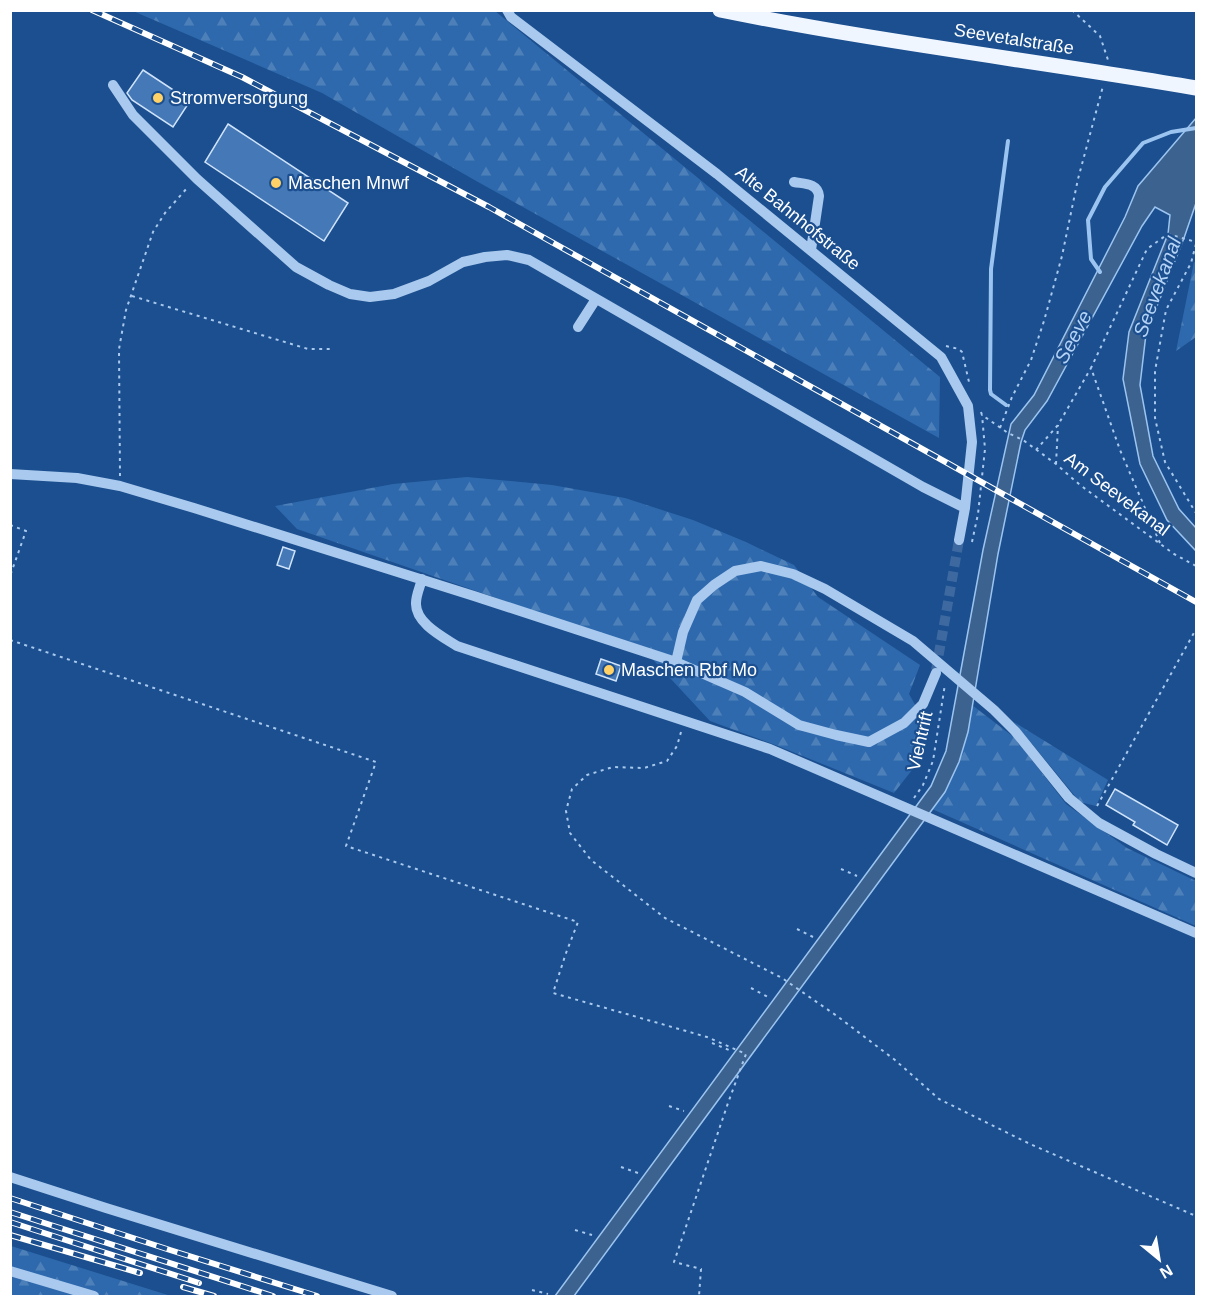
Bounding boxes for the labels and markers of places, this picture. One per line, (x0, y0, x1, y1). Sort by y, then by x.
place label: Stromversorgung (170, 88, 308, 108)
marker: Stromversorgung (151, 91, 165, 105)
place label: Maschen Mnwf (288, 173, 410, 193)
marker: Maschen Mnwf (269, 176, 283, 190)
place label: Maschen Rbf Mo (621, 660, 757, 680)
marker: Maschen Rbf Mo (602, 663, 616, 677)

